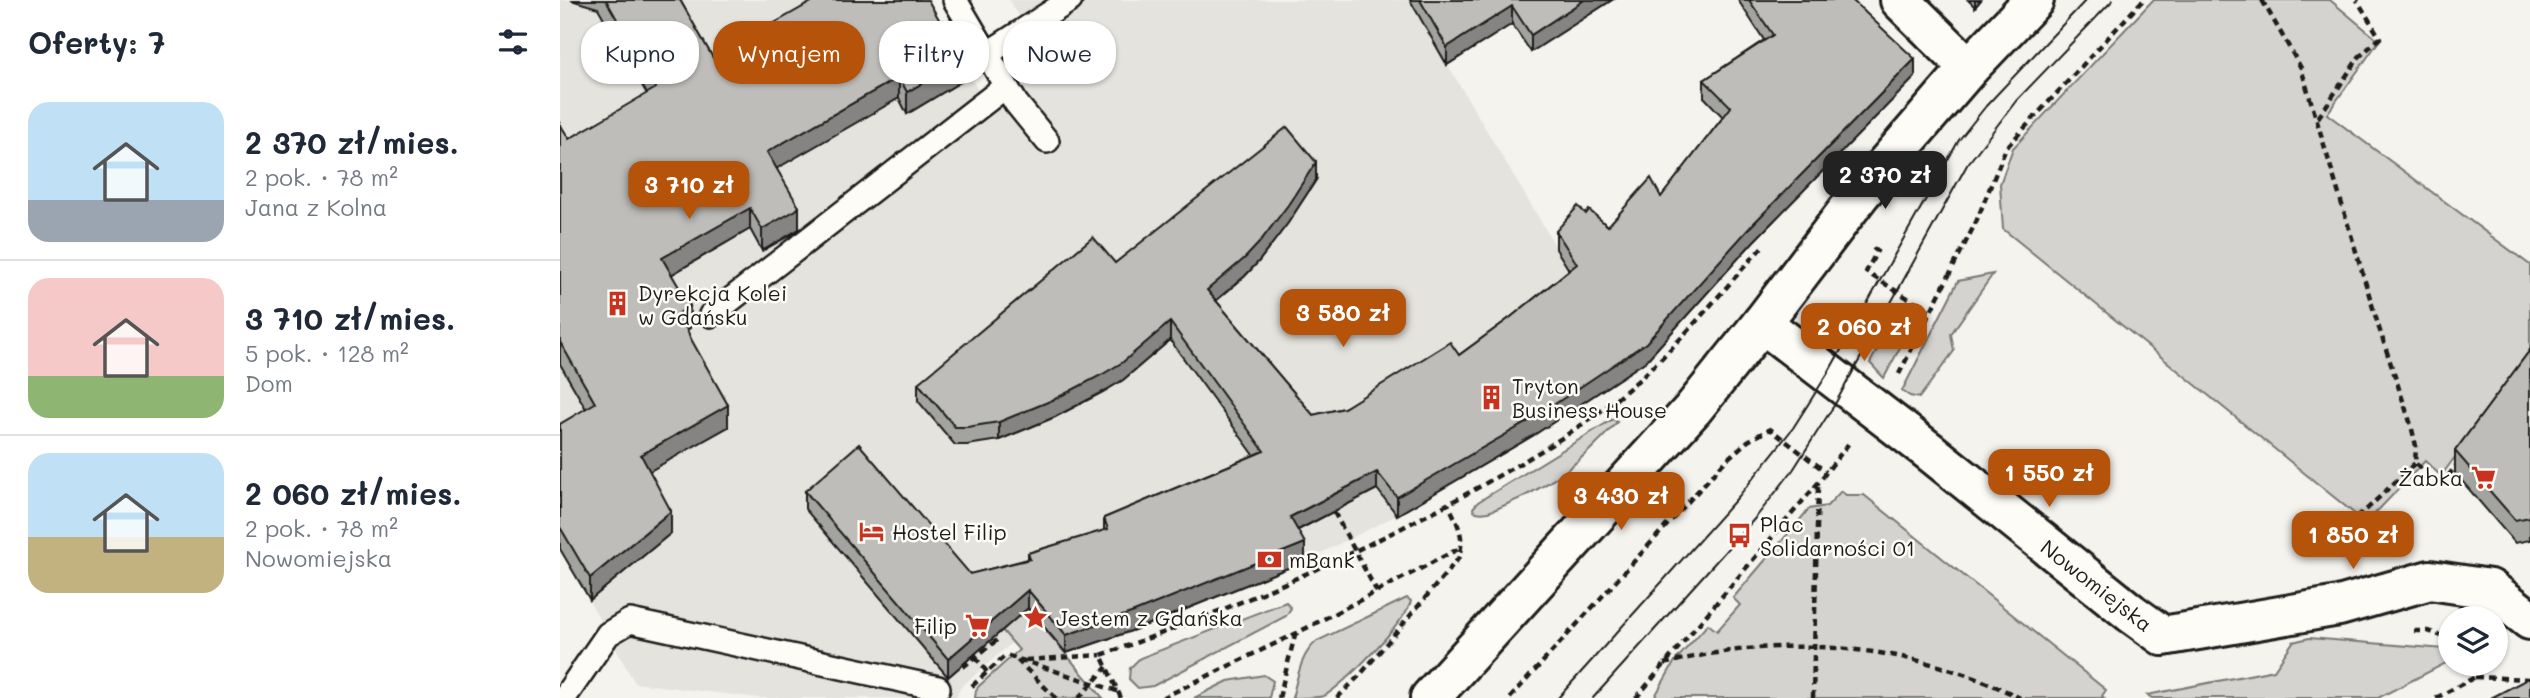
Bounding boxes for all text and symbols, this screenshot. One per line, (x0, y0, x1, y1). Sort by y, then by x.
chip: Kupno (581, 21, 699, 84)
chip: Wynajem (713, 21, 865, 84)
chip: Filtry (879, 21, 989, 84)
chip: Nowe (1003, 21, 1116, 84)
text: Oferty: 7 (28, 22, 165, 62)
icon: filters (494, 23, 532, 61)
text: 2 370 zł/mies. (245, 122, 459, 162)
icon: home (84, 130, 168, 214)
pin: 2 370 zł (1813, 152, 1957, 211)
text: 2 370 zł (1839, 159, 1931, 189)
text: 2 pok. · 78 m² (245, 162, 398, 192)
pin: 3 710 zł (617, 162, 761, 221)
text: 3 710 zł (644, 169, 734, 199)
text: Jana z Kolna (245, 192, 387, 222)
place label: Dyrekcja Kolei w Gdańsku (638, 279, 787, 330)
building icon: Dyrekcja Kolei w Gdańsku (604, 290, 632, 318)
pin: 3 580 zł (1271, 290, 1415, 349)
text: 3 580 zł (1296, 297, 1390, 327)
text: 3 710 zł/mies. (245, 298, 455, 338)
pin: 2 060 zł (1792, 304, 1936, 363)
icon: home (84, 306, 168, 390)
text: 2 060 zł (1817, 311, 1911, 341)
text: 5 pok. · 128 m² (245, 338, 409, 368)
text: Dom (245, 368, 293, 398)
place label: Tryton Business House (1512, 372, 1667, 423)
building icon: Tryton Business House (1478, 383, 1506, 411)
pin: 1 550 zł (1977, 449, 2121, 509)
text: 1 550 zł (2004, 457, 2094, 487)
supermarket icon: Żabka (2469, 463, 2497, 491)
place label: Żabka (2398, 464, 2463, 491)
pin: 3 430 zł (1549, 472, 1693, 532)
text: 2 060 zł/mies. (245, 473, 462, 513)
text: 3 430 zł (1574, 480, 1668, 510)
icon: home (84, 481, 168, 565)
place label: Plac Solidarności 01 (1760, 510, 1915, 561)
pin: 1 850 zł (2281, 512, 2425, 571)
text: 2 pok. · 78 m² (245, 513, 398, 543)
hotel icon: Hostel Filip (858, 517, 886, 545)
place label: Hostel Filip (892, 518, 1007, 545)
text: 1 850 zł (2308, 519, 2398, 549)
bus stop icon: Plac Solidarności 01 (1726, 521, 1754, 549)
street label: Nowomiejska (2036, 533, 2158, 637)
text: Nowomiejska (245, 543, 392, 573)
bank icon: mBank (1255, 545, 1283, 573)
place label: mBank (1289, 546, 1355, 573)
place icon: Jestem z Gdańska (1022, 603, 1050, 631)
place label: Jestem z Gdańska (1056, 604, 1243, 631)
map controls (2438, 606, 2508, 676)
button: layers (2438, 606, 2508, 676)
supermarket icon: Filip (963, 611, 991, 639)
place label: Filip (914, 612, 957, 639)

